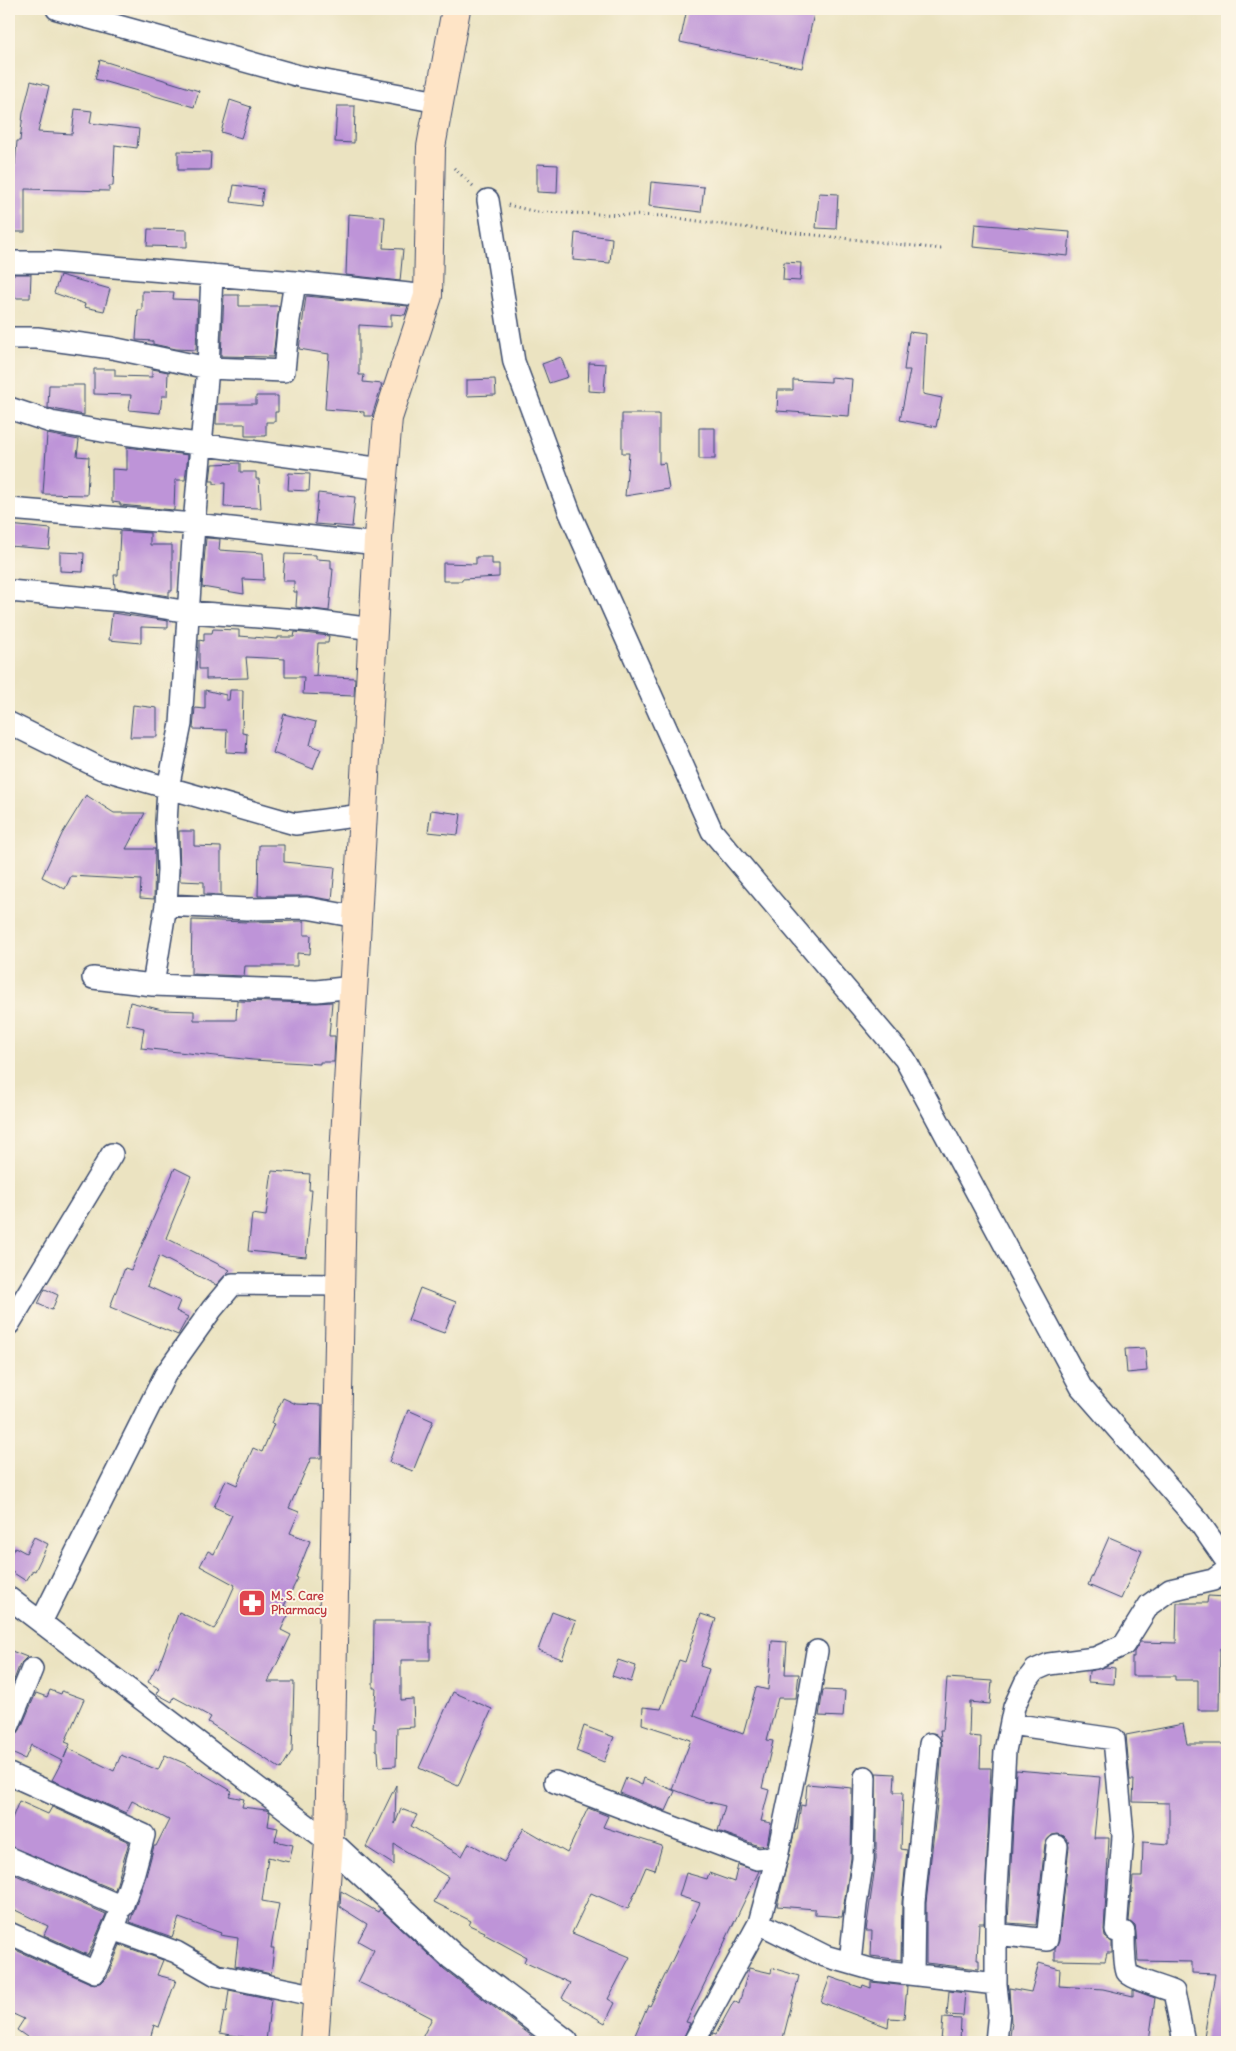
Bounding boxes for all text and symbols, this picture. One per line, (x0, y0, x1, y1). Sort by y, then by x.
pharmacy icon: M. S. Care Pharmacy (237, 1588, 267, 1618)
place label: M. S. Care Pharmacy (271, 1588, 327, 1618)

